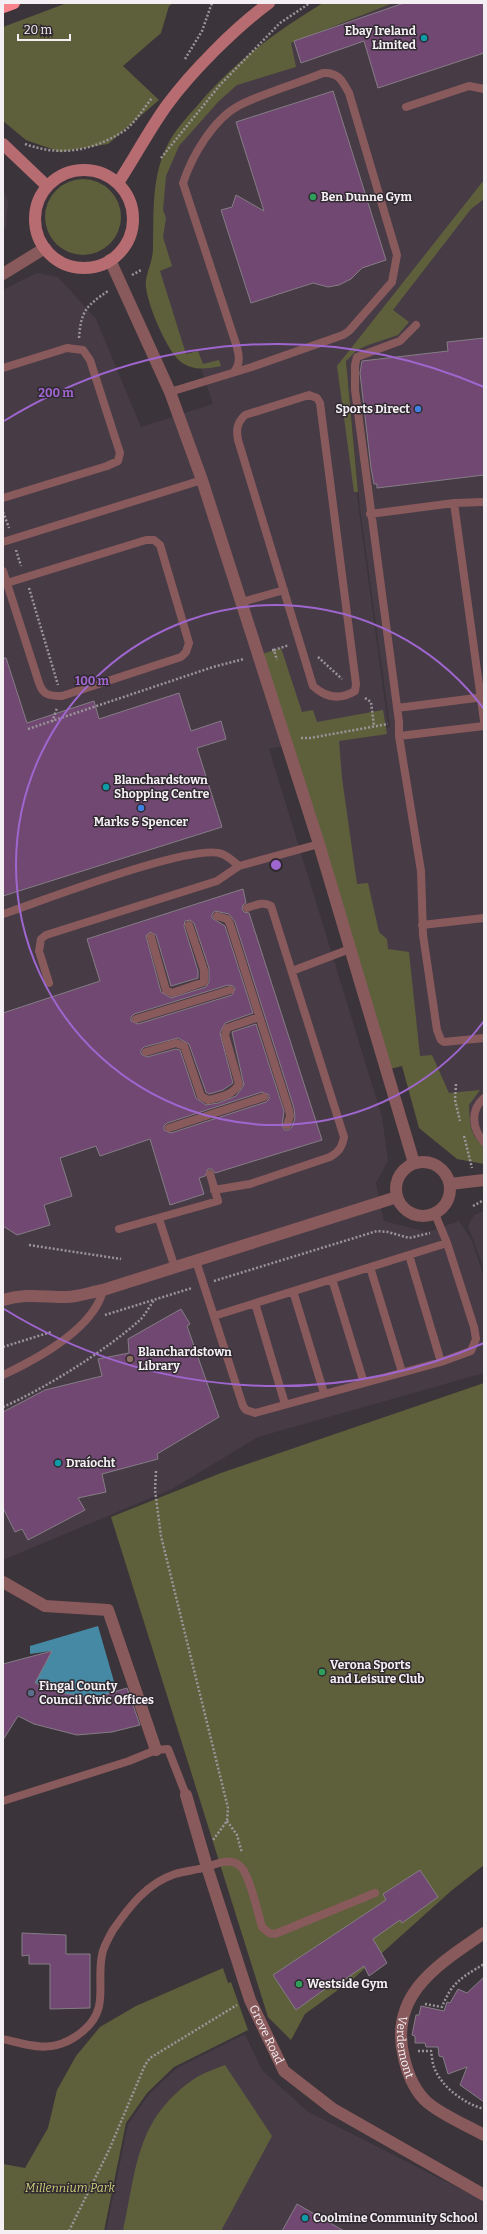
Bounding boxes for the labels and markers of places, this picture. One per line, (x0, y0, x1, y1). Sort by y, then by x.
place label: Ebay Ireland Limited (345, 24, 417, 52)
marker: Ebay Ireland Limited (419, 33, 429, 43)
place label: Ben Dunne Gym (321, 190, 413, 204)
marker: Ben Dunne Gym (308, 192, 318, 202)
place label: Sports Direct (335, 402, 410, 416)
marker: Sports Direct (413, 404, 423, 414)
place label: Blanchardstown Shopping Centre (114, 773, 210, 801)
marker: Blanchardstown Shopping Centre (101, 782, 111, 792)
marker: Marks & Spencer (136, 803, 146, 813)
place label: Marks & Spencer (94, 815, 189, 829)
centre of rings (269, 858, 283, 872)
place label: Blanchardstown Library (138, 1345, 232, 1373)
marker: Blanchardstown Library (125, 1354, 135, 1364)
place label: Draíocht (66, 1456, 116, 1470)
marker: Draíocht (53, 1458, 63, 1468)
place label: Verona Sports and Leisure Club (330, 1658, 424, 1686)
marker: Verona Sports and Leisure Club (317, 1667, 327, 1677)
place label: Fingal County Council Civic Offices (39, 1679, 154, 1707)
marker: Fingal County Council Civic Offices (26, 1688, 36, 1698)
place label: Westside Gym (307, 1977, 388, 1991)
marker: Westside Gym (294, 1979, 304, 1989)
place label: Coolmine Community School (313, 2211, 478, 2225)
marker: Coolmine Community School (300, 2213, 310, 2223)

